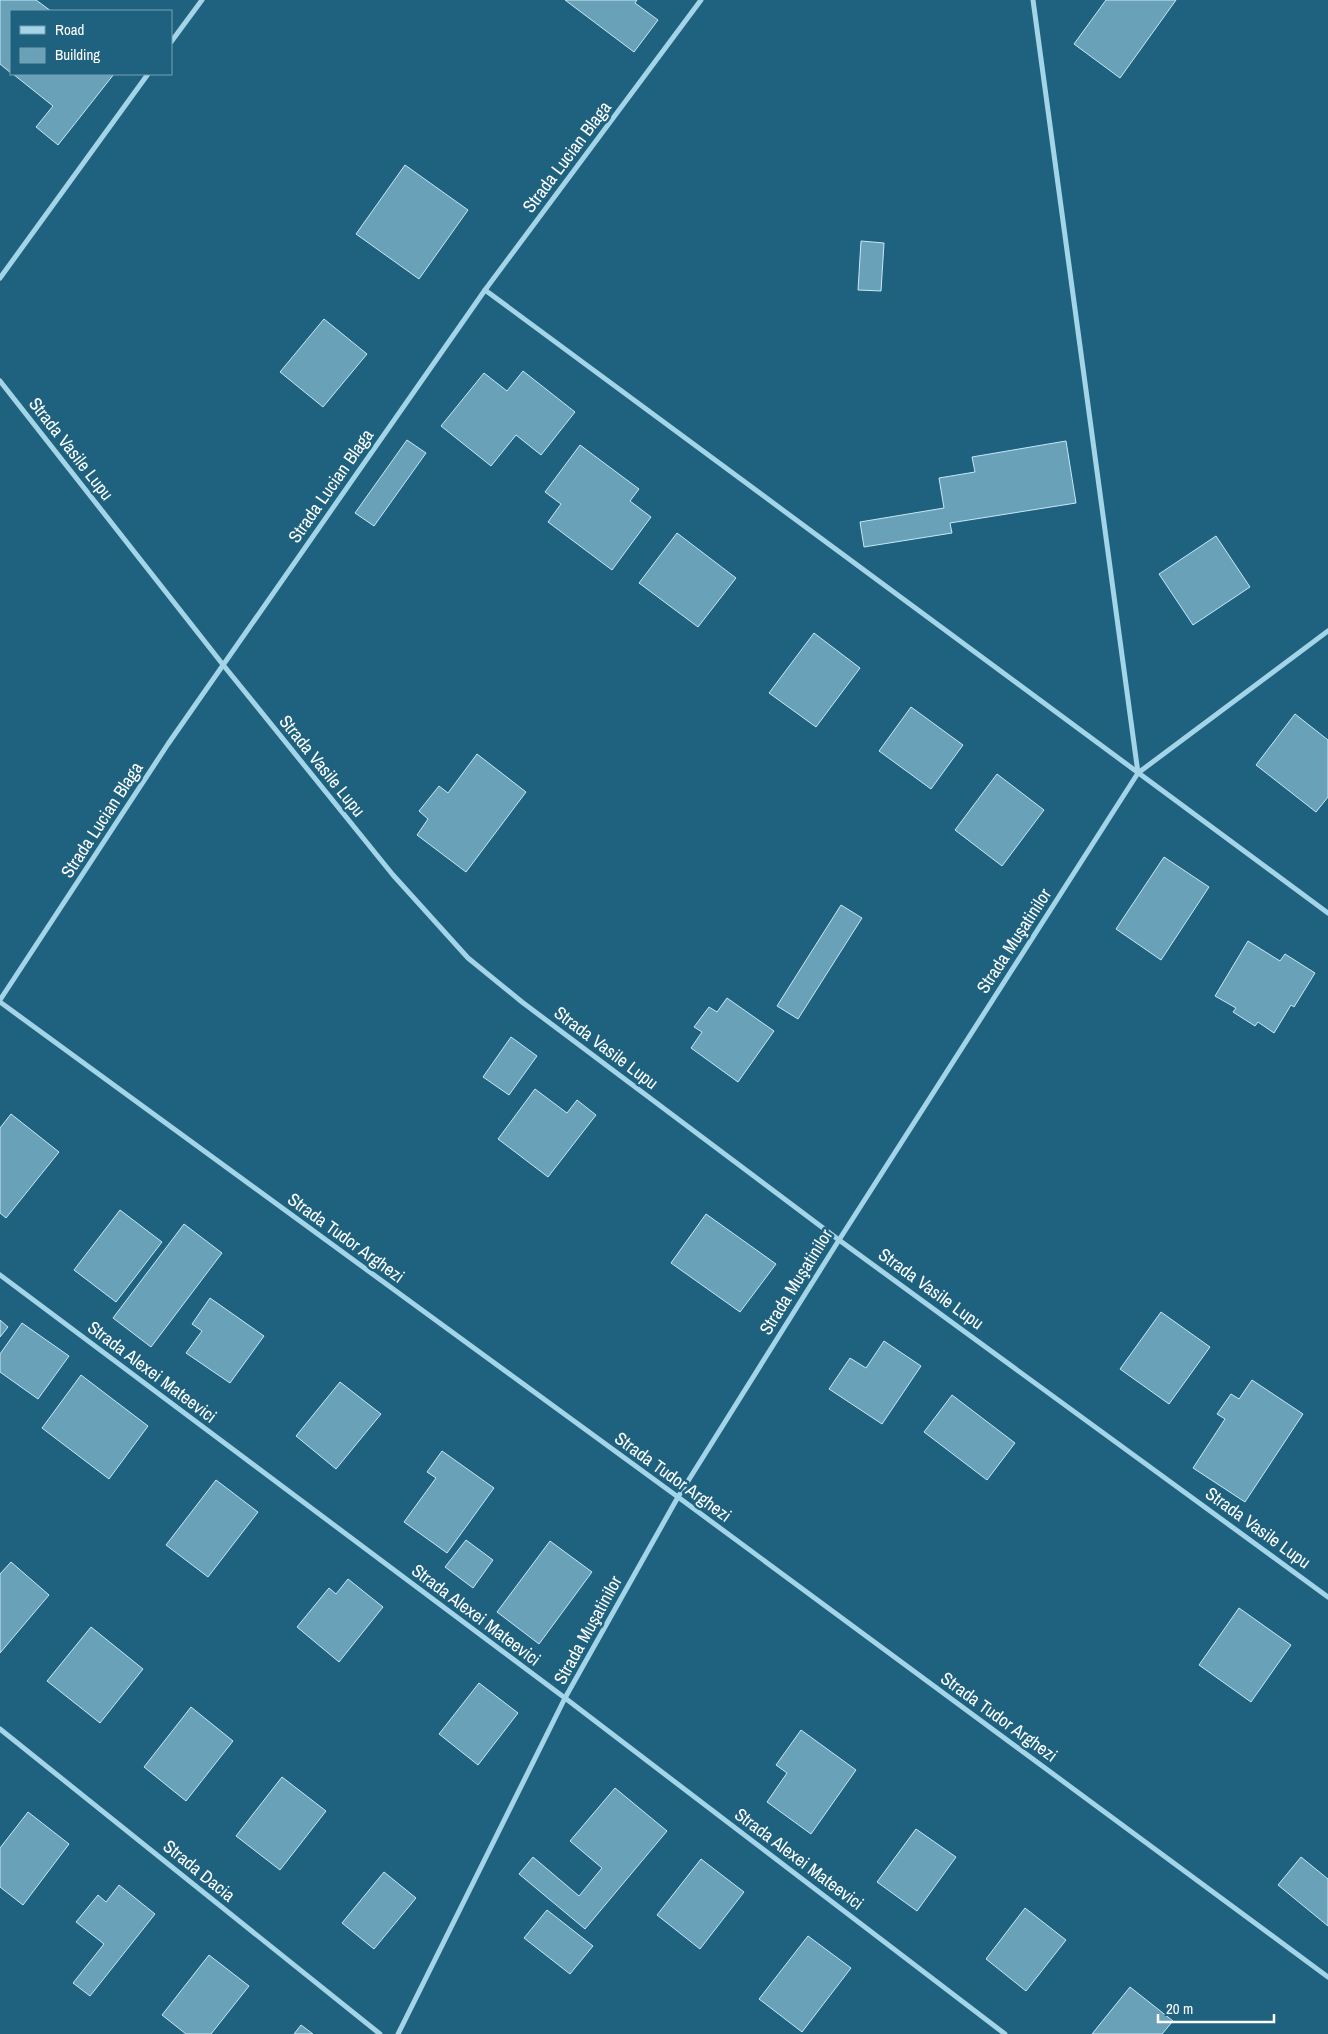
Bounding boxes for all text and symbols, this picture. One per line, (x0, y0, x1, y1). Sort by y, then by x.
legend (10, 10, 172, 75)
text: Road (55, 19, 84, 40)
text: Building (55, 44, 100, 65)
street label: Strada Lucian Blaga (516, 96, 617, 218)
street label: Strada Vasile Lupu (23, 392, 120, 505)
street label: Strada Lucian Blaga (282, 424, 379, 548)
street label: Strada Vasile Lupu (274, 709, 371, 822)
street label: Strada Lucian Blaga (55, 757, 148, 883)
street label: Strada Muşatinilor (970, 883, 1057, 998)
street label: Strada Vasile Lupu (549, 1000, 664, 1095)
street label: Strada Tudor Arghezi (283, 1187, 410, 1289)
street label: Strada Muşatinilor (753, 1224, 838, 1340)
street label: Strada Vasile Lupu (874, 1242, 989, 1335)
street label: Strada Alexei Mateevici (83, 1315, 222, 1428)
street label: Strada Tudor Arghezi (610, 1426, 737, 1528)
street label: Strada Vasile Lupu (1201, 1481, 1316, 1574)
street label: Strada Alexei Mateevici (407, 1558, 546, 1671)
street label: Strada Muşatinilor (547, 1571, 628, 1689)
street label: Strada Tudor Arghezi (936, 1666, 1063, 1768)
street label: Strada Alexei Mateevici (730, 1802, 869, 1915)
street label: Strada Dacia (158, 1834, 241, 1907)
scale bar (1158, 1992, 1274, 2024)
text: 20 m (1166, 1998, 1193, 2019)

